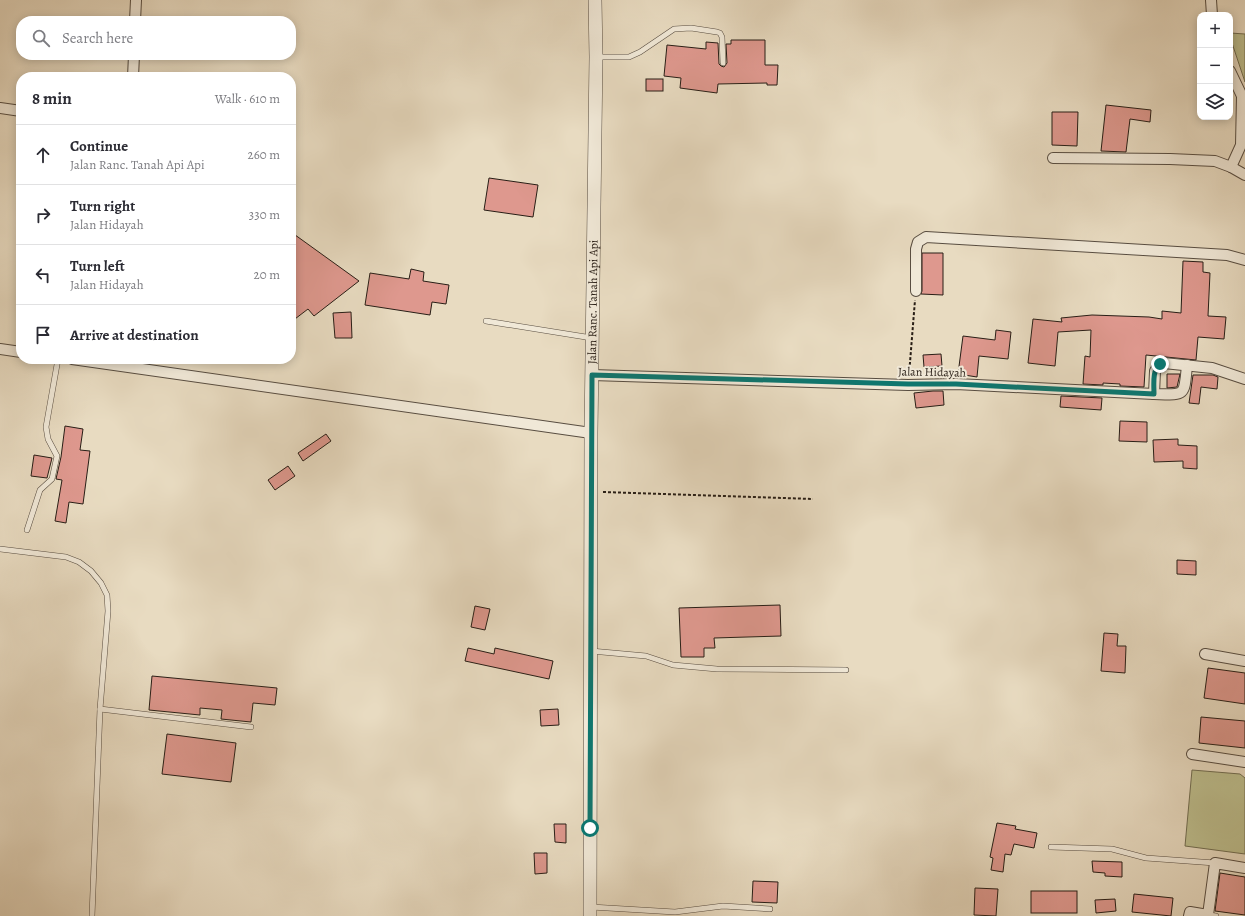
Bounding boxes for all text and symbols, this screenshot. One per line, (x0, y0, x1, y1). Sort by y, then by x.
map controls (1197, 12, 1233, 120)
button: + (1197, 12, 1233, 48)
search box (16, 16, 296, 60)
icon: search (30, 27, 52, 49)
text: Search here (62, 28, 133, 48)
button: − (1197, 48, 1233, 84)
button: layers (1197, 84, 1233, 120)
text: 8 min (32, 87, 72, 110)
text: Walk · 610 m (215, 90, 280, 107)
text: Continue (70, 136, 128, 156)
icon: ahead (32, 144, 54, 166)
text: 260 m (247, 146, 280, 163)
text: Jalan Ranc. Tanah Api Api (70, 156, 205, 173)
text: Turn right (70, 196, 135, 216)
icon: right (32, 204, 54, 226)
text: 330 m (249, 206, 280, 223)
text: Jalan Hidayah (70, 216, 144, 233)
street label: Jalan Ranc. Tanah Api Api (584, 240, 602, 364)
text: Turn left (70, 256, 125, 276)
icon: left (32, 264, 54, 286)
text: 20 m (254, 266, 280, 283)
text: Jalan Hidayah (70, 276, 144, 293)
icon: arrive (32, 324, 54, 346)
text: Arrive at destination (70, 325, 199, 345)
route end (1151, 355, 1169, 373)
street label: Jalan Hidayah (898, 363, 967, 381)
route start (581, 819, 599, 837)

